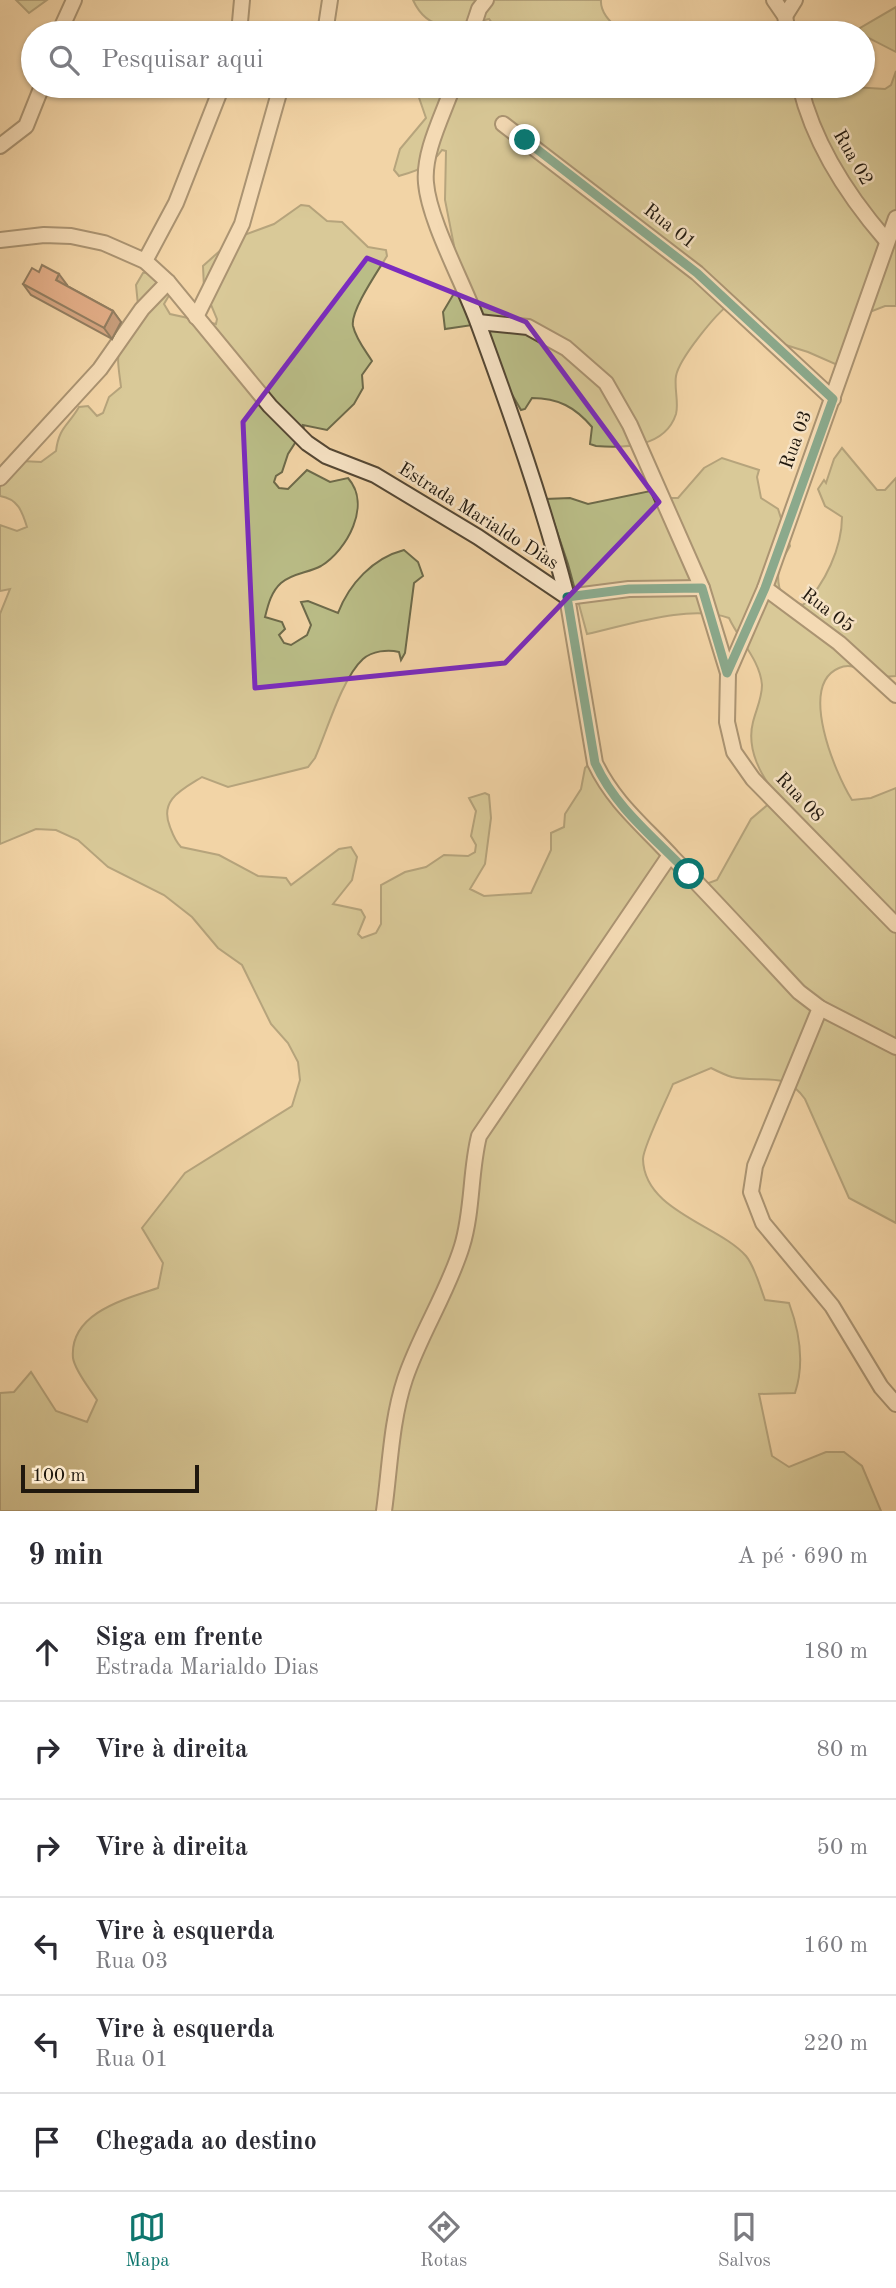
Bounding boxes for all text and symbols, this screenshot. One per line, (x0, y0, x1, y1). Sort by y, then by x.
search box (21, 21, 875, 98)
icon: search (45, 41, 83, 79)
text: Pesquisar aqui (101, 47, 263, 73)
route end (509, 124, 540, 155)
street label: Rua 02 (829, 127, 875, 189)
street label: Rua 01 (639, 201, 699, 253)
street label: Rua 03 (778, 408, 816, 472)
street label: Estrada Marialdo Dias (395, 460, 561, 574)
street label: Rua 05 (797, 585, 857, 637)
street label: Rua 08 (771, 770, 827, 826)
route start (673, 858, 704, 889)
scale bar (21, 1462, 200, 1494)
text: 100 m (32, 1467, 85, 1486)
text: 9 min (28, 1541, 103, 1571)
text: A pé · 690 m (737, 1545, 868, 1568)
text: Siga em frente (95, 1625, 263, 1651)
icon: ahead (28, 1633, 66, 1671)
text: 180 m (803, 1640, 868, 1663)
text: Estrada Marialdo Dias (95, 1656, 319, 1679)
icon: right (28, 1731, 66, 1769)
text: Vire à direita (95, 1737, 248, 1763)
text: 80 m (817, 1738, 868, 1761)
icon: right (28, 1829, 66, 1867)
text: Vire à direita (95, 1835, 248, 1861)
text: 50 m (817, 1836, 868, 1859)
text: Vire à esquerda (95, 1919, 275, 1945)
icon: left (28, 1927, 66, 1965)
text: 160 m (803, 1934, 868, 1957)
text: Rua 03 (95, 1950, 168, 1973)
text: Vire à esquerda (95, 2017, 275, 2043)
icon: left (28, 2025, 66, 2063)
text: 220 m (803, 2032, 868, 2055)
text: Rua 01 (95, 2048, 168, 2071)
icon: arrive (28, 2123, 66, 2161)
text: Chegada ao destino (95, 2129, 317, 2155)
tab: Mapa (125, 2208, 170, 2273)
tab: Rotas (420, 2208, 467, 2273)
tab: Salvos (718, 2208, 771, 2273)

